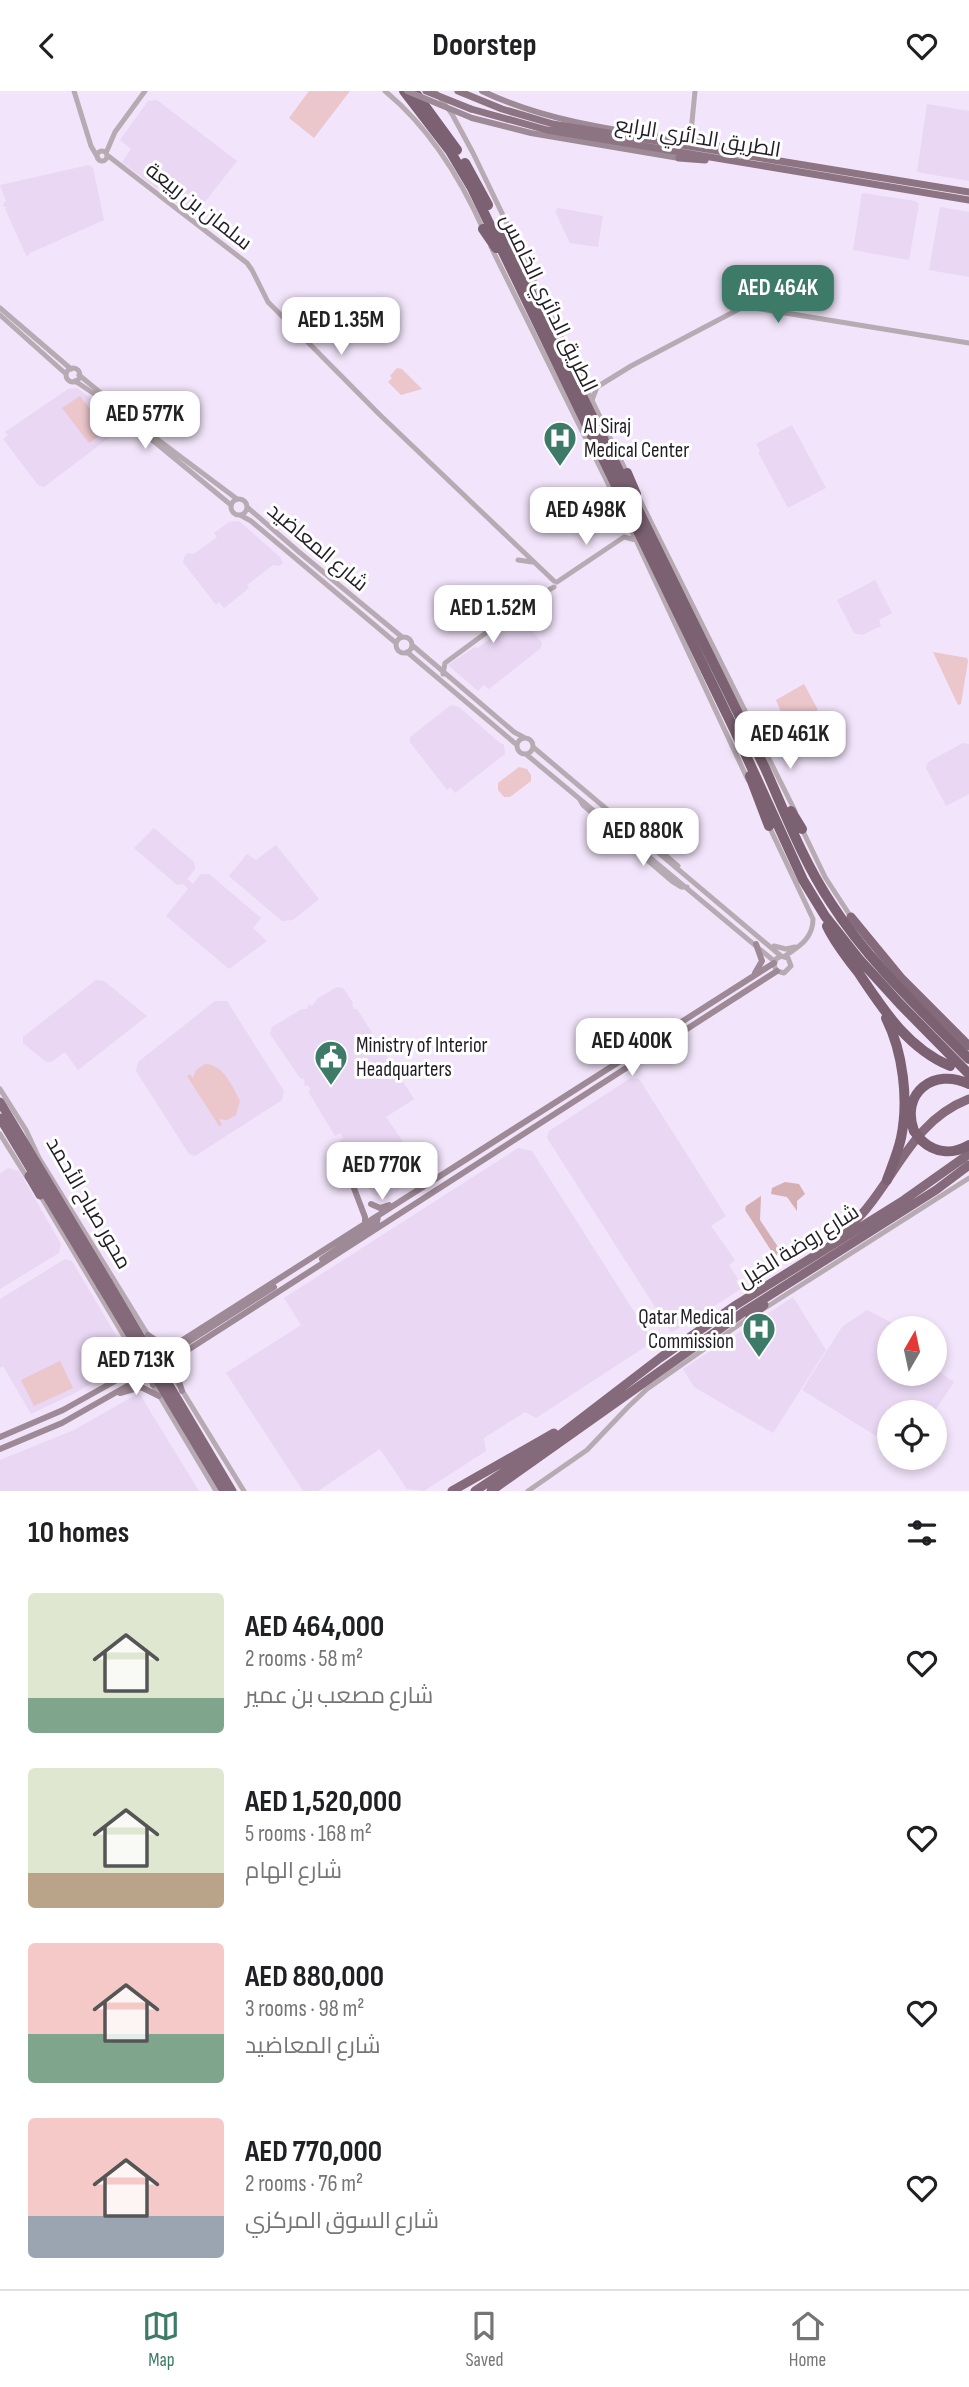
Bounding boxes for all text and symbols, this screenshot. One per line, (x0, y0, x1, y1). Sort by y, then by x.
text: Doorstep (432, 26, 537, 65)
icon: back (28, 27, 66, 65)
icon: heart (903, 27, 941, 65)
street label: الطريق الدائري الرابع (613, 112, 783, 166)
street label: سلمان بن ربيعة (141, 157, 257, 256)
street label: الطريق الدائري الخامس (492, 210, 603, 398)
pin: AED 464K (706, 265, 850, 325)
text: AED 464K (738, 274, 818, 302)
pin: AED 1.35M (261, 297, 421, 357)
text: AED 1.35M (298, 306, 384, 334)
pin: AED 577K (73, 391, 217, 451)
text: AED 577K (106, 400, 184, 428)
place label: Al Siraj Medical Center (583, 414, 689, 463)
hospital icon: Al Siraj Medical Center (541, 419, 579, 468)
pin: AED 498K (514, 487, 658, 547)
text: AED 498K (546, 496, 626, 524)
street label: شارع المعاضيد (262, 498, 373, 598)
pin: AED 1.52M (413, 585, 573, 645)
text: AED 1.52M (450, 594, 536, 622)
pin: AED 461K (718, 711, 862, 771)
text: AED 461K (751, 720, 829, 748)
pin: AED 880K (571, 809, 715, 868)
text: AED 880K (603, 817, 683, 845)
pin: AED 400K (560, 1019, 704, 1078)
text: AED 400K (592, 1027, 672, 1055)
place label: Ministry of Interior Headquarters (356, 1033, 488, 1082)
public building icon: Ministry of Interior Headquarters (312, 1038, 350, 1087)
street label: محور صباح الأحمد (40, 1133, 137, 1274)
pin: AED 770K (310, 1143, 454, 1202)
text: AED 770K (343, 1151, 421, 1179)
street label: شارع روضة الخيل (733, 1199, 864, 1295)
place label: Qatar Medical Commission (638, 1305, 734, 1354)
hospital icon: Qatar Medical Commission (740, 1310, 778, 1359)
north arrow (877, 1316, 947, 1386)
map controls (877, 1316, 947, 1470)
pin: AED 713K (64, 1337, 208, 1397)
text: AED 713K (97, 1346, 175, 1374)
button: locate (877, 1400, 947, 1470)
icon: filters (903, 1514, 941, 1552)
text: 10 homes (28, 1515, 129, 1551)
text: AED 464,000 (245, 1609, 384, 1645)
icon: home (84, 1621, 168, 1705)
icon: heart (903, 1644, 941, 1682)
text: 2 rooms · 58 m² (245, 1645, 363, 1673)
text: شارع مصعب بن عمير (245, 1682, 433, 1710)
text: AED 1,520,000 (245, 1784, 402, 1820)
icon: home (84, 1796, 168, 1880)
icon: heart (903, 1819, 941, 1857)
text: 5 rooms · 168 m² (245, 1820, 372, 1848)
text: شارع الهام (245, 1857, 342, 1885)
text: AED 880,000 (245, 1959, 384, 1995)
icon: home (84, 1971, 168, 2055)
icon: heart (903, 1994, 941, 2032)
text: 3 rooms · 98 m² (245, 1995, 364, 2023)
text: شارع المعاضيد (245, 2032, 381, 2060)
text: AED 770,000 (245, 2134, 382, 2170)
icon: home (84, 2146, 168, 2230)
icon: heart (903, 2169, 941, 2207)
text: 2 rooms · 76 m² (245, 2170, 363, 2198)
text: شارع السوق المركزي (245, 2207, 439, 2235)
tab: Map (142, 2307, 180, 2372)
tab: Saved (465, 2307, 504, 2372)
tab: Home (789, 2307, 827, 2372)

